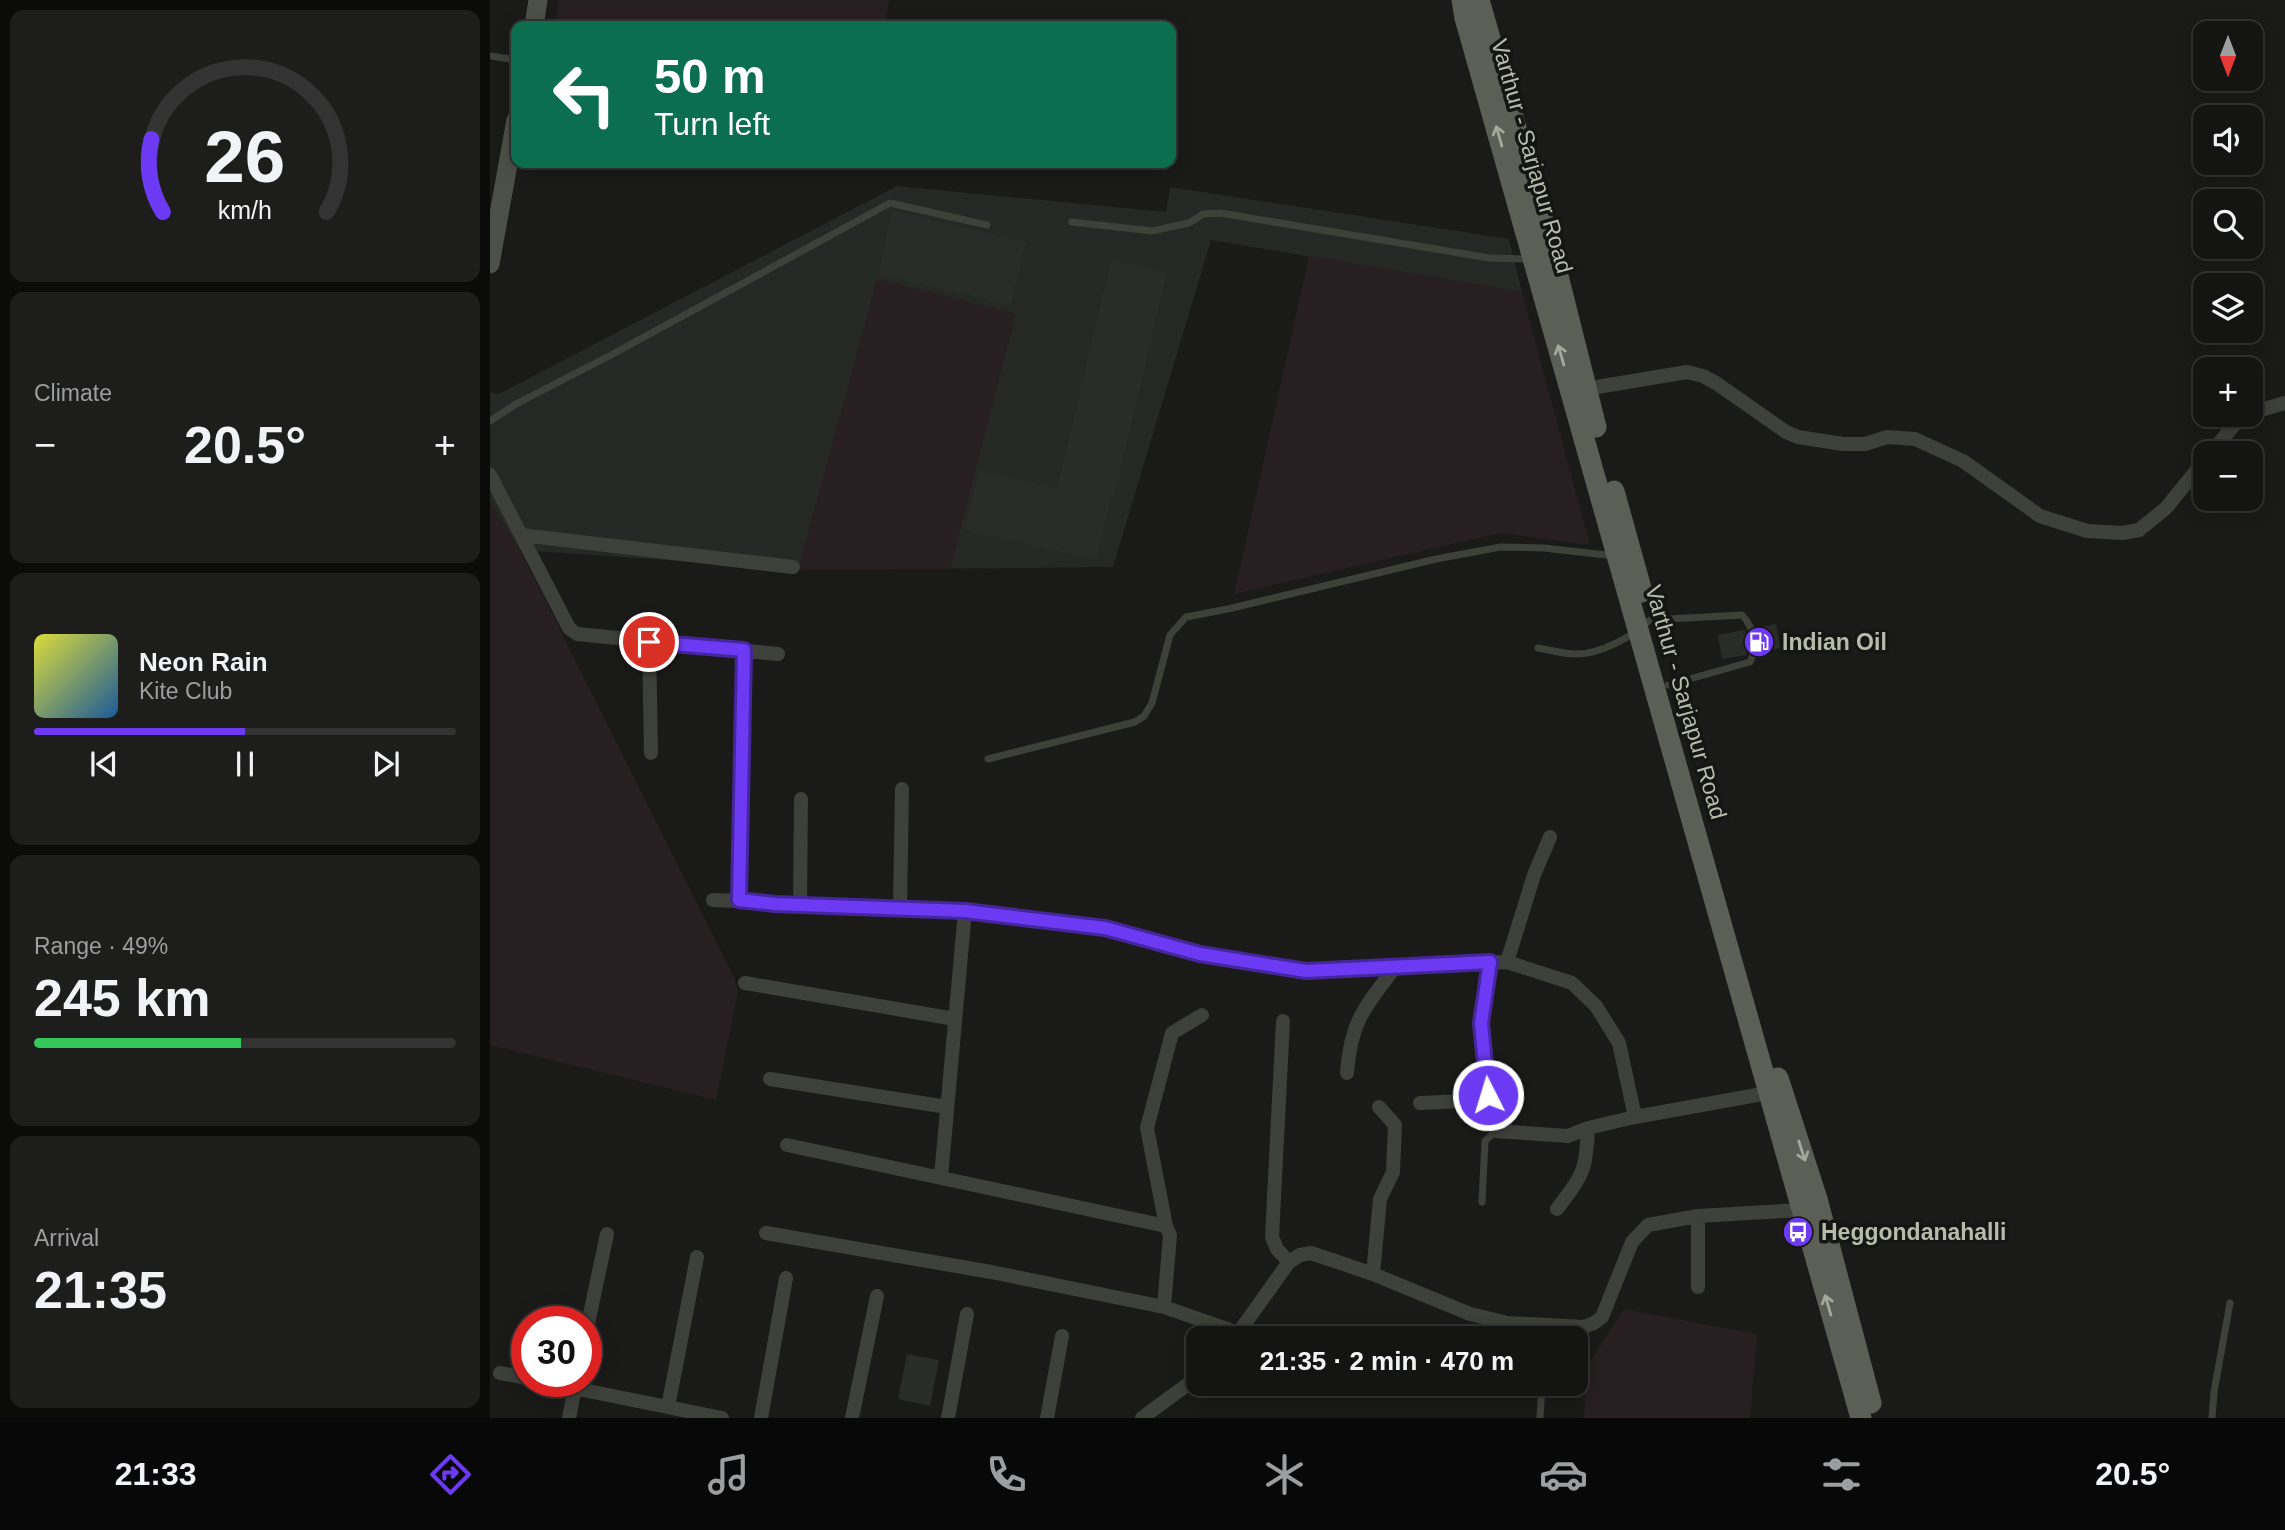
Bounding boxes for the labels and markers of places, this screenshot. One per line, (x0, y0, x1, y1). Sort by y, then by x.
pin (619, 612, 679, 672)
fuel station icon: Indian Oil (1742, 625, 1776, 659)
place label: Indian Oil (1782, 629, 1887, 655)
bus stop icon: Heggondanahalli (1781, 1215, 1815, 1249)
place label: Heggondanahalli (1821, 1219, 2006, 1245)

